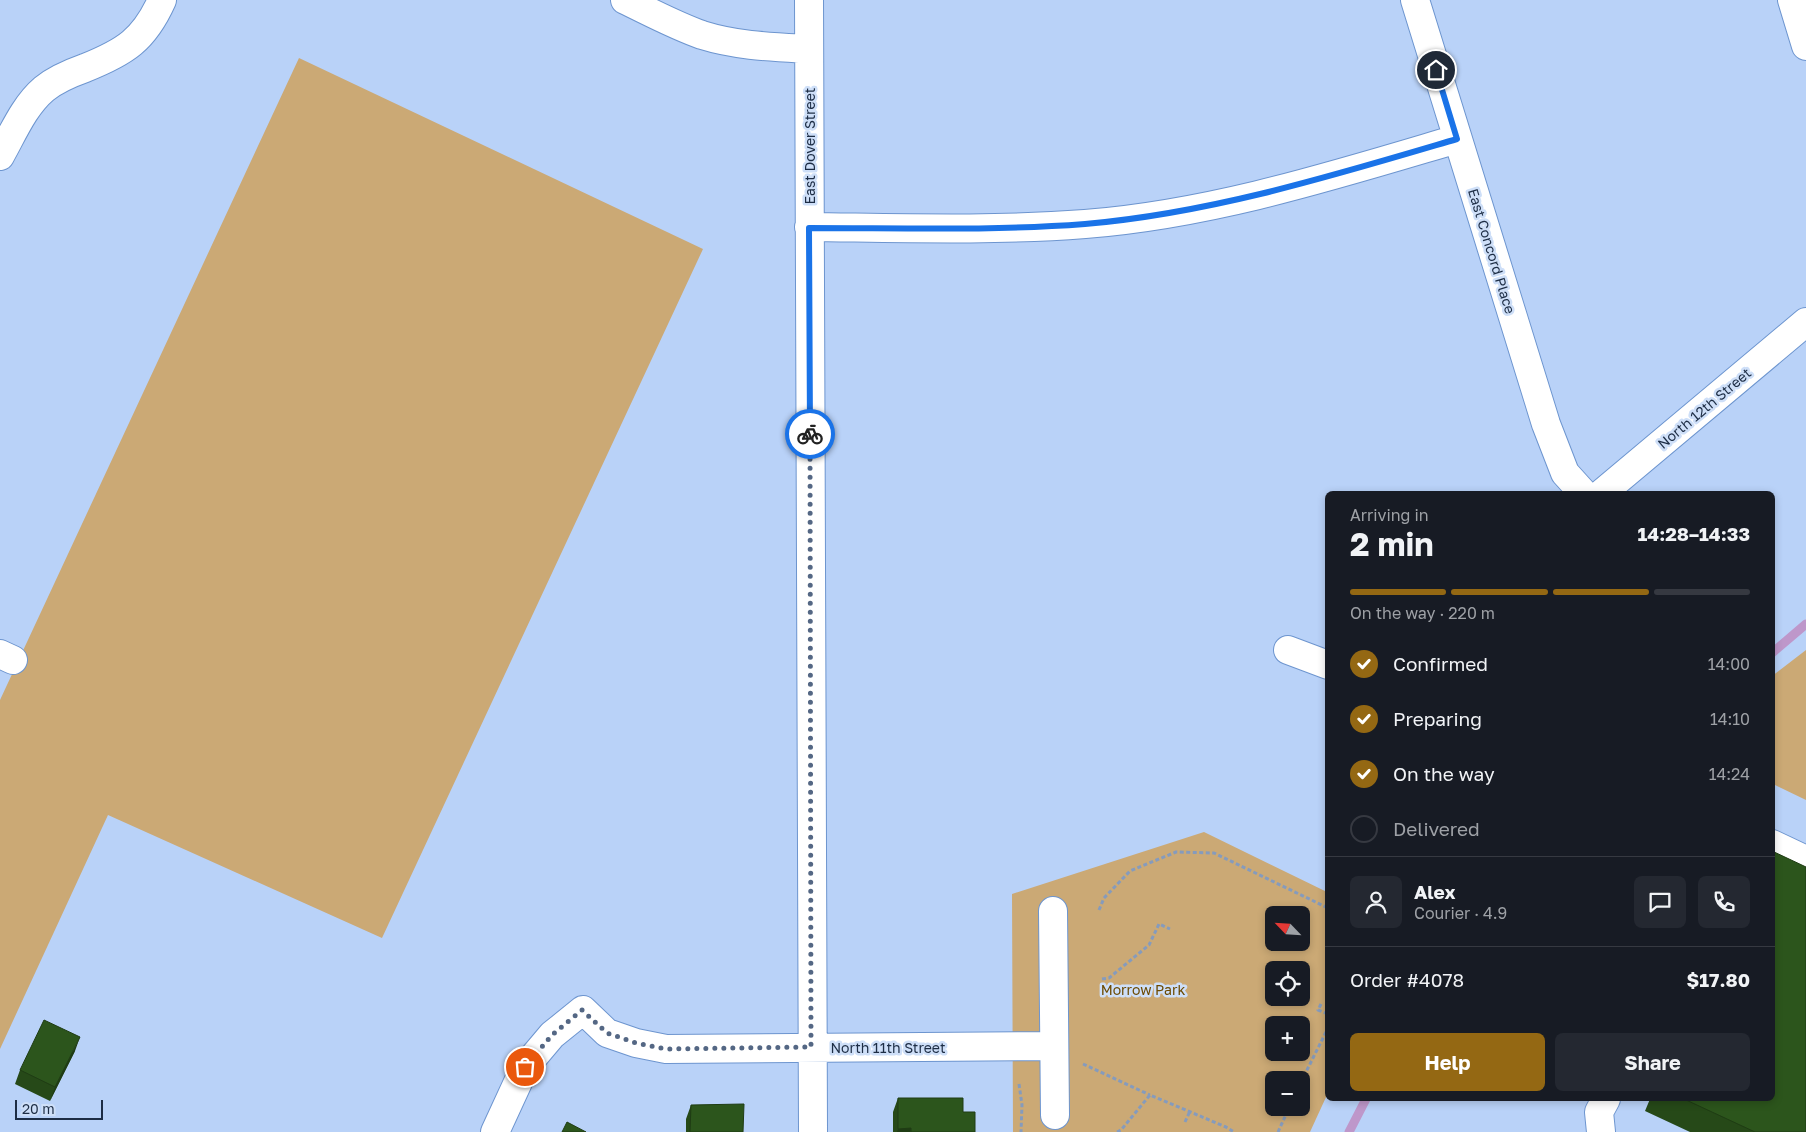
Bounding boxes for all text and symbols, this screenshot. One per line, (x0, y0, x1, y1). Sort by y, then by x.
pin (1415, 49, 1457, 91)
icon: home (1422, 56, 1450, 84)
street label: East Dover Street (801, 88, 818, 204)
street label: East Concord Place (1465, 186, 1519, 316)
street label: North 12th Street (1654, 364, 1754, 452)
courier (785, 409, 835, 459)
icon: bike (796, 420, 824, 448)
text: Arriving in (1350, 505, 1429, 525)
text: 14:28–14:33 (1638, 522, 1750, 545)
text: 2 min (1350, 525, 1434, 563)
text: On the way · 220 m (1350, 603, 1495, 623)
icon: check (1350, 650, 1378, 678)
text: Confirmed (1393, 652, 1488, 675)
text: 14:00 (1708, 654, 1750, 674)
icon: check (1350, 705, 1378, 733)
text: Preparing (1393, 707, 1482, 730)
text: 14:10 (1710, 709, 1750, 729)
icon: check (1350, 760, 1378, 788)
text: On the way (1393, 762, 1495, 785)
text: 14:24 (1709, 764, 1750, 784)
text: Delivered (1393, 817, 1480, 840)
button: person (1350, 876, 1402, 928)
button: chat (1634, 876, 1686, 928)
button: phone (1698, 876, 1750, 928)
text: Alex (1414, 880, 1455, 903)
text: Courier · 4.9 (1414, 903, 1507, 923)
north arrow (1265, 906, 1310, 951)
map controls (1265, 906, 1310, 1116)
button: locate (1265, 961, 1310, 1006)
text: Order #4078 (1350, 968, 1464, 991)
text: $17.80 (1687, 968, 1750, 991)
park label: Morrow Park (1101, 981, 1185, 998)
button: + (1265, 1016, 1310, 1061)
button: Help (1350, 1033, 1545, 1091)
button: Share (1555, 1033, 1750, 1091)
street label: North 11th Street (830, 1039, 946, 1056)
pin (504, 1046, 546, 1088)
icon: bag (511, 1053, 539, 1081)
button: − (1265, 1071, 1310, 1116)
scale bar (15, 1097, 102, 1120)
text: 20 m (22, 1100, 55, 1117)

